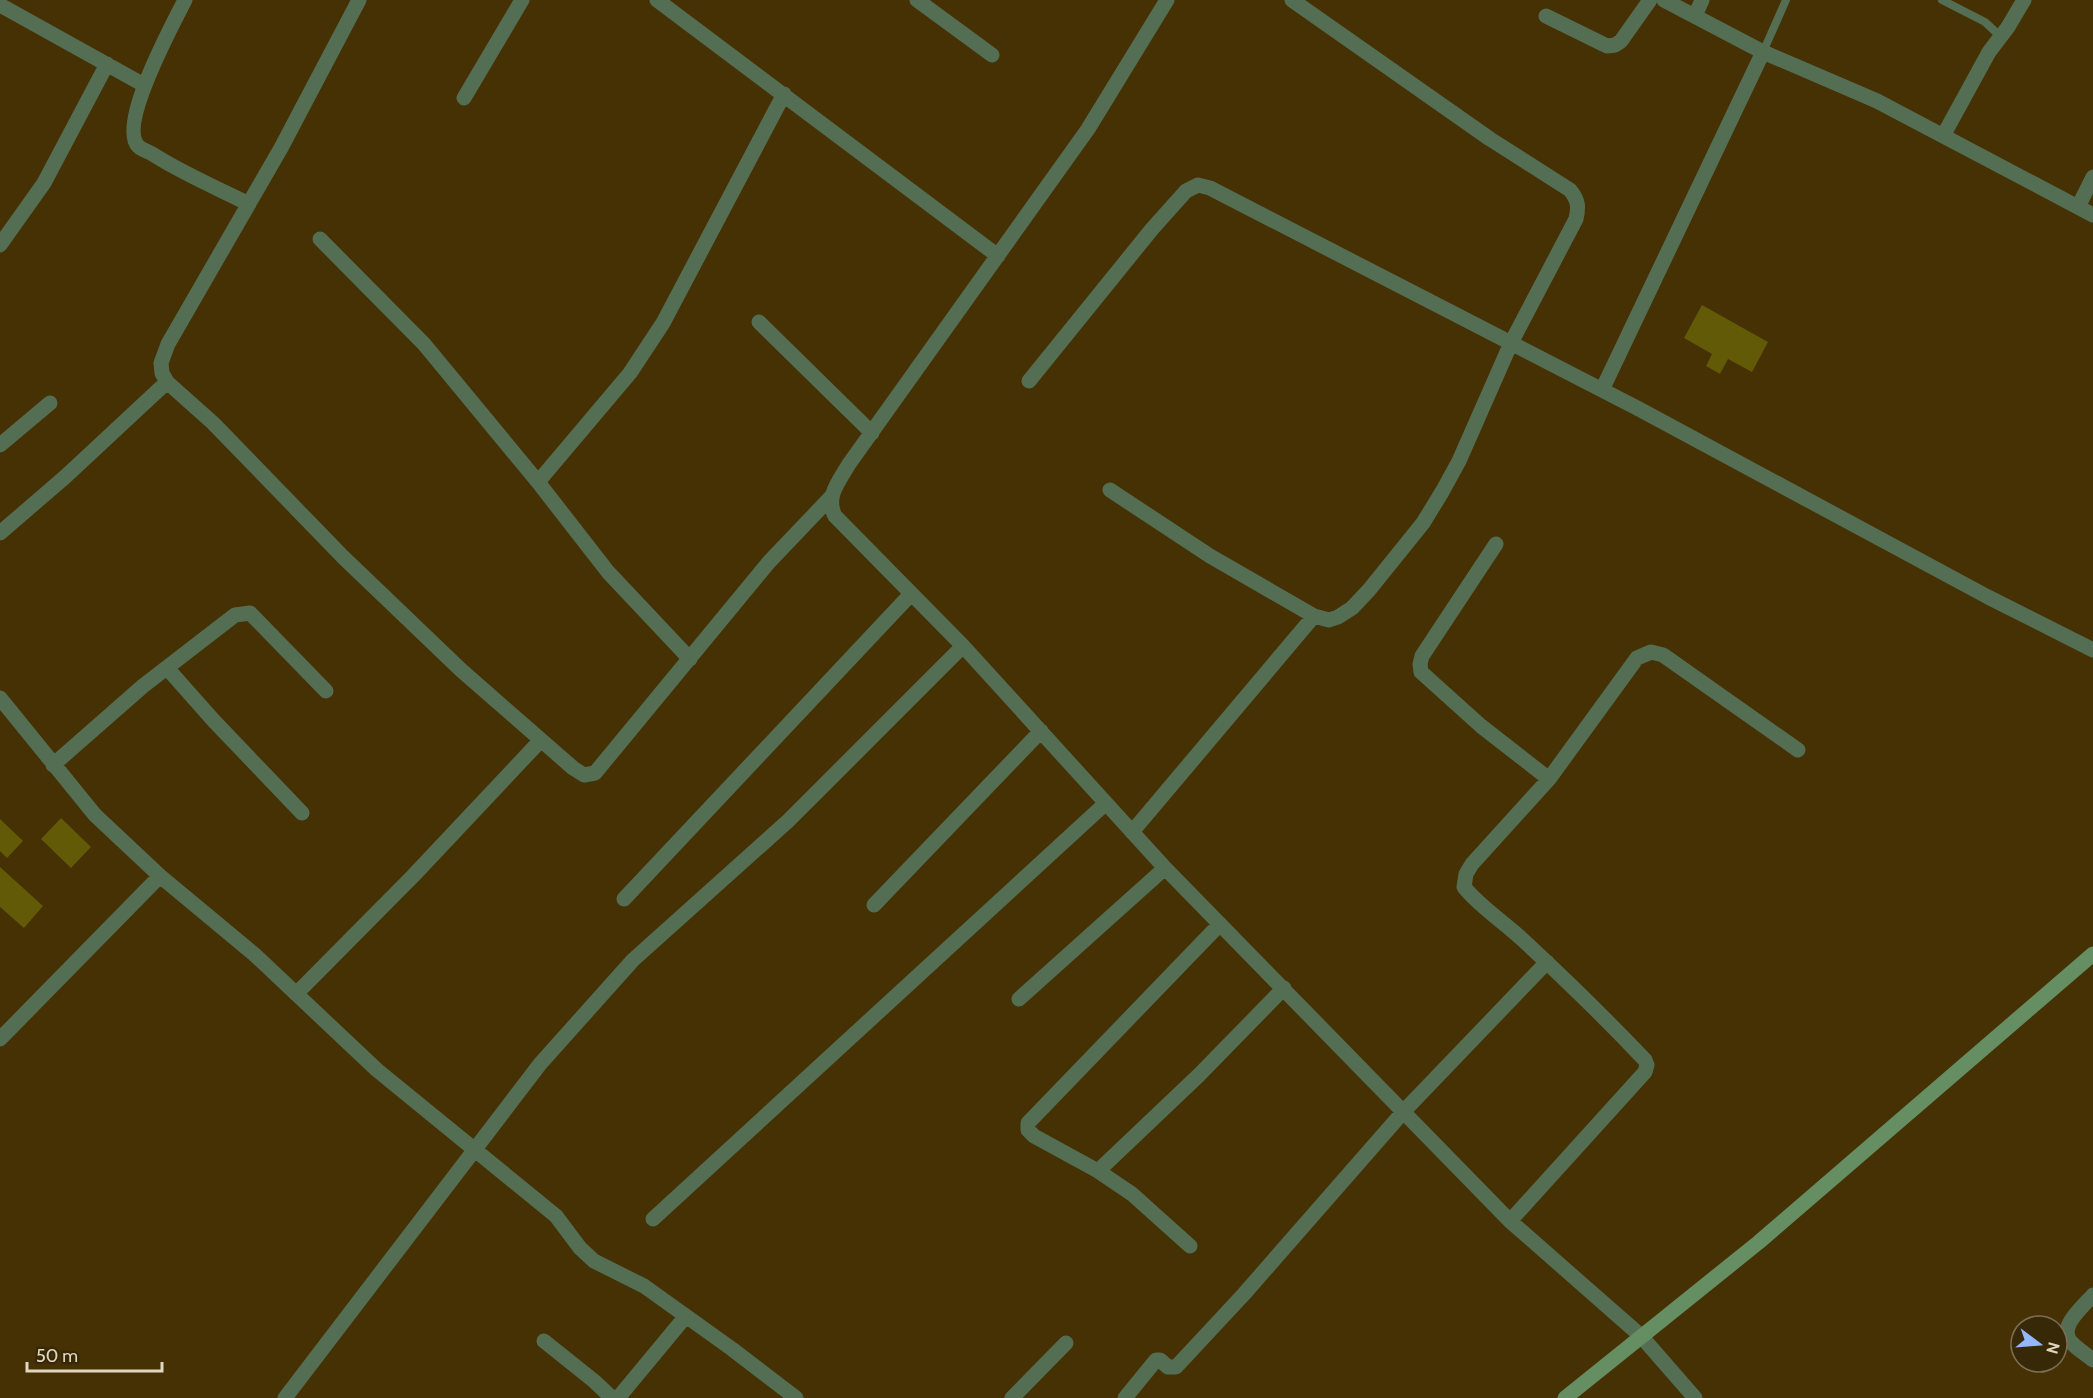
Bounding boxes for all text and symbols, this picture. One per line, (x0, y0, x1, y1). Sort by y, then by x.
north arrow (2009, 1314, 2069, 1374)
scale bar (27, 1335, 162, 1373)
text: N (2042, 1340, 2064, 1356)
text: 50 m (36, 1345, 78, 1367)

